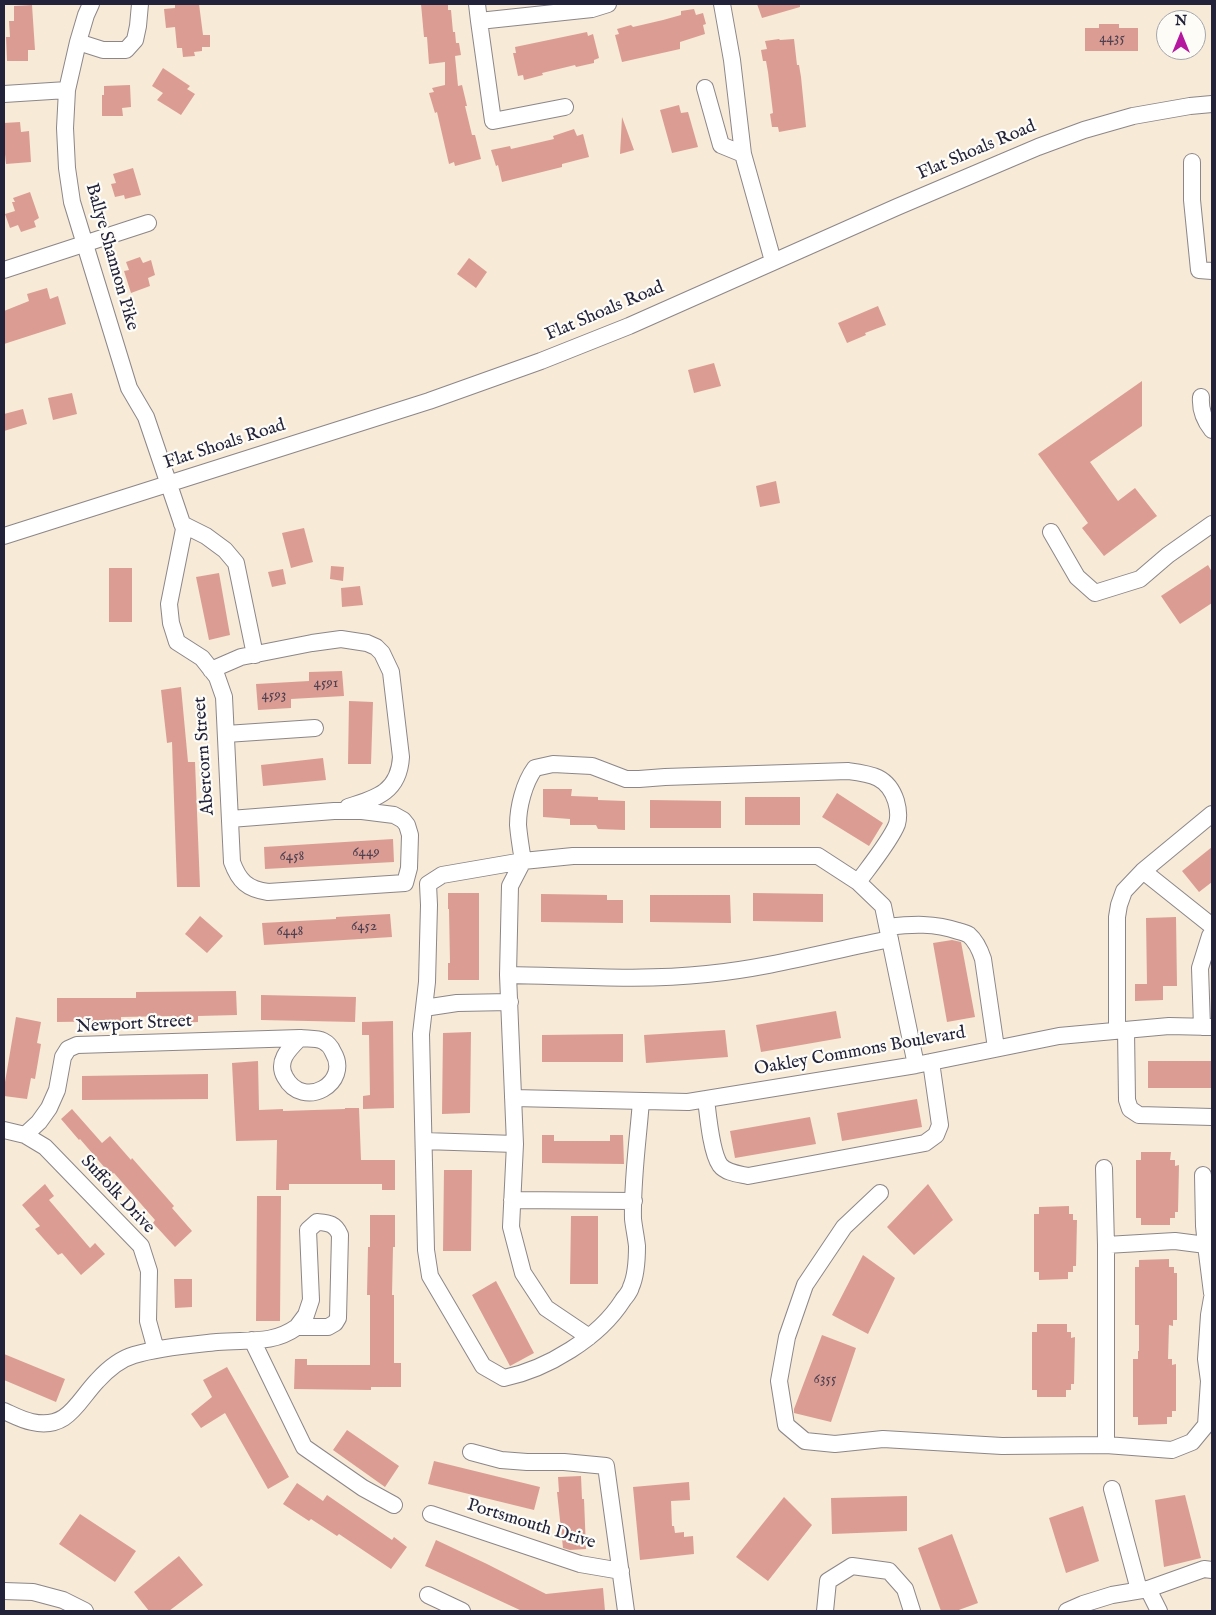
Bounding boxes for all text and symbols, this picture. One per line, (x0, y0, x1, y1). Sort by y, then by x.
north arrow (1156, 10, 1206, 60)
text: N (1175, 12, 1187, 30)
house number: 4435 (1099, 30, 1125, 48)
street label: Flat Shoals Road (915, 116, 1039, 186)
street label: Ballye Shannon Pike (80, 181, 142, 333)
street label: Flat Shoals Road (543, 277, 667, 347)
street label: Flat Shoals Road (162, 415, 288, 475)
house number: 4591 (314, 675, 338, 693)
house number: 4593 (262, 687, 286, 705)
street label: Abercorn Street (190, 696, 220, 816)
house number: 6449 (352, 844, 380, 862)
house number: 6458 (280, 848, 304, 866)
house number: 6452 (351, 918, 377, 936)
house number: 6448 (277, 923, 303, 941)
street label: Newport Street (76, 1011, 192, 1039)
street label: Oakley Commons Boulevard (753, 1023, 967, 1081)
street label: Suffolk Drive (75, 1151, 159, 1239)
house number: 6355 (814, 1371, 836, 1389)
street label: Portsmouth Drive (464, 1495, 598, 1555)

